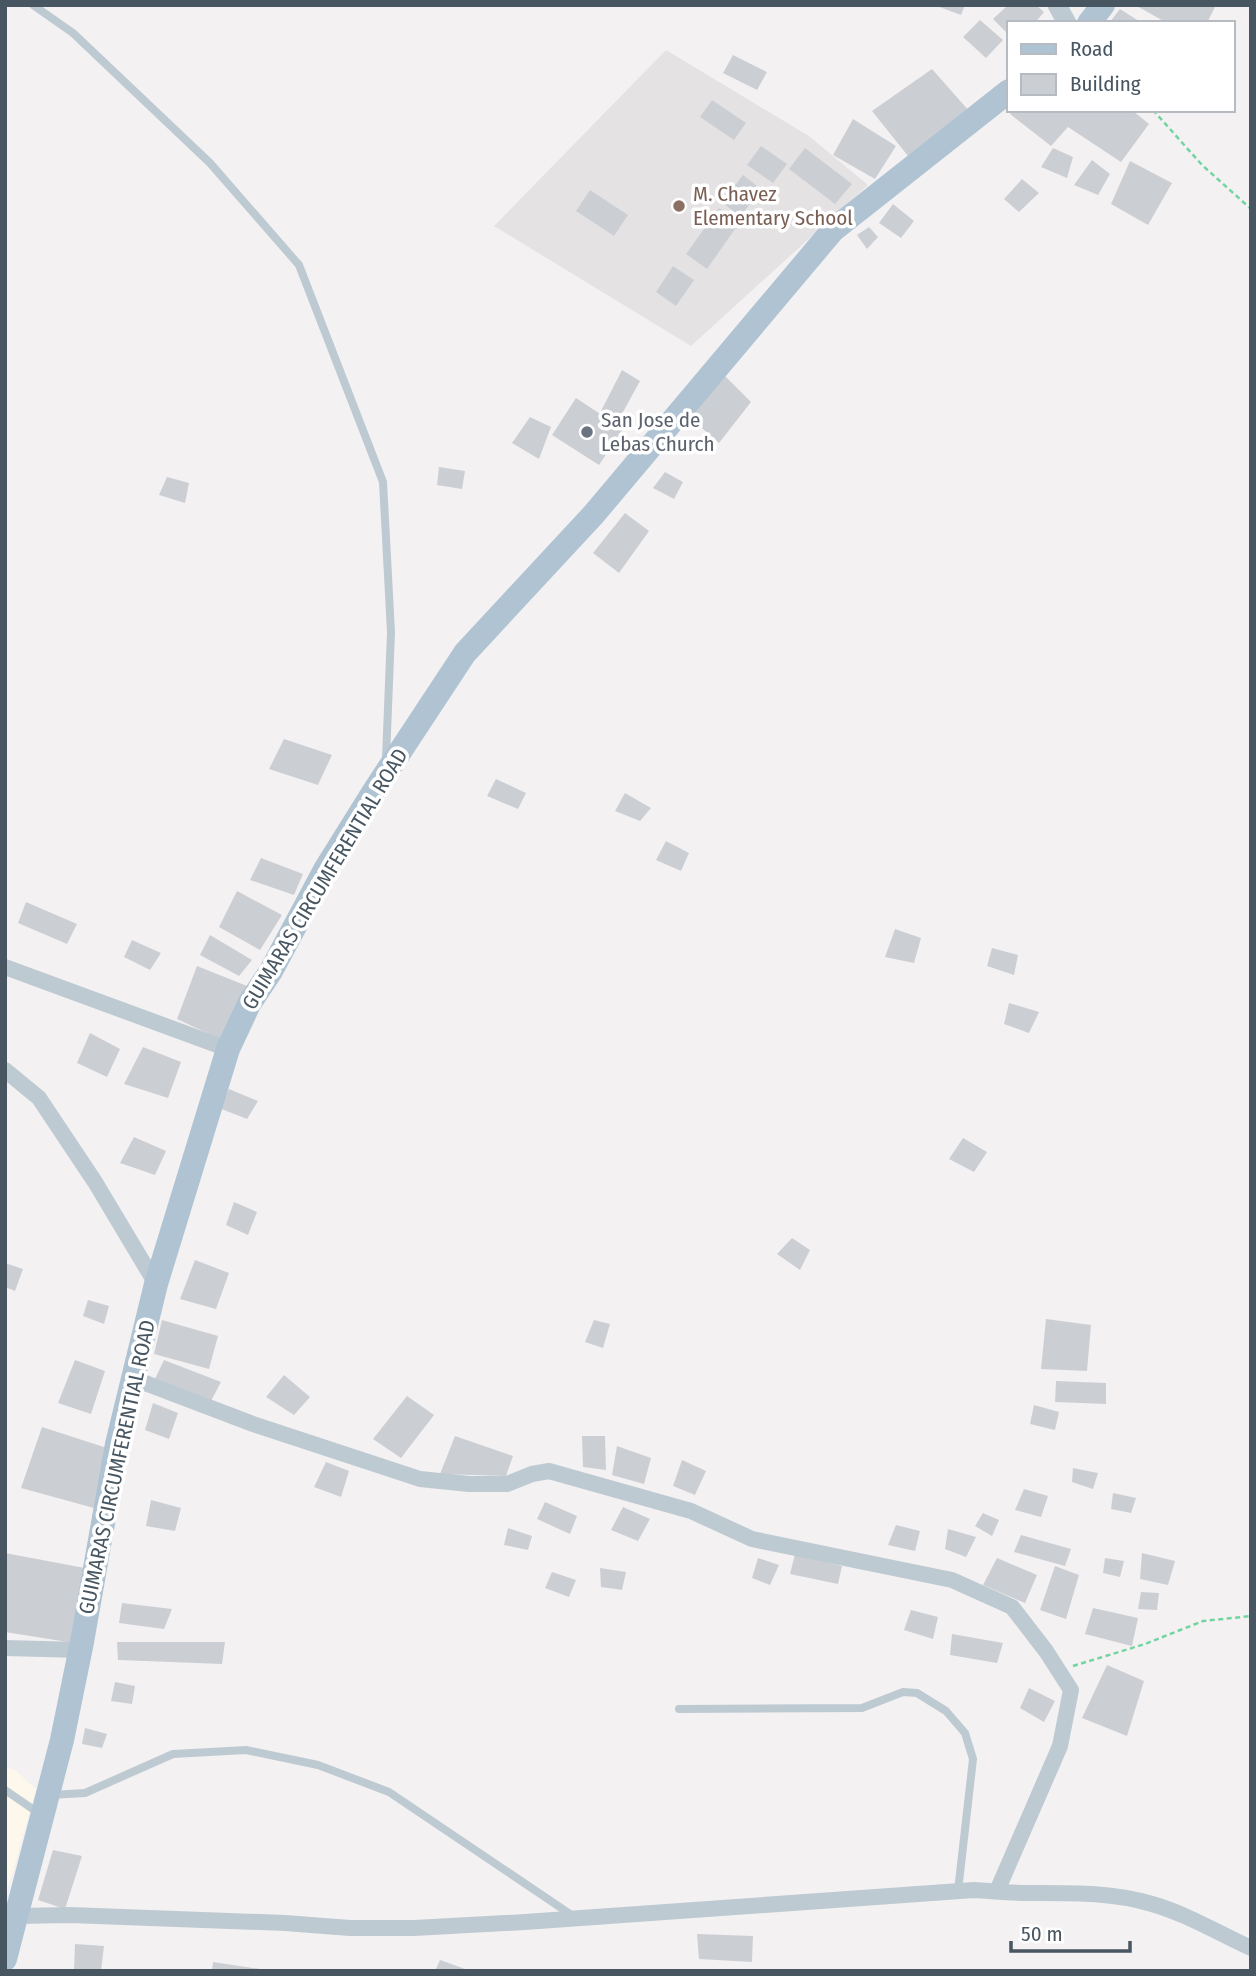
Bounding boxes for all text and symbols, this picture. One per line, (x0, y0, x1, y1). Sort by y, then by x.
legend (1007, 21, 1235, 112)
text: Road (1070, 36, 1114, 62)
text: Building (1070, 71, 1141, 97)
place label: M. Chavez Elementary School (693, 181, 853, 231)
marker: M. Chavez Elementary School (671, 198, 687, 214)
place label: San Jose de Lebas Church (601, 407, 715, 457)
marker: San Jose de Lebas Church (579, 424, 595, 440)
street label: GUIMARAS CIRCUMFERENTIAL ROAD (237, 744, 413, 1014)
street label: GUIMARAS CIRCUMFERENTIAL ROAD (73, 1318, 161, 1616)
scale bar (1011, 1910, 1130, 1954)
text: 50 m (1021, 1921, 1063, 1947)

